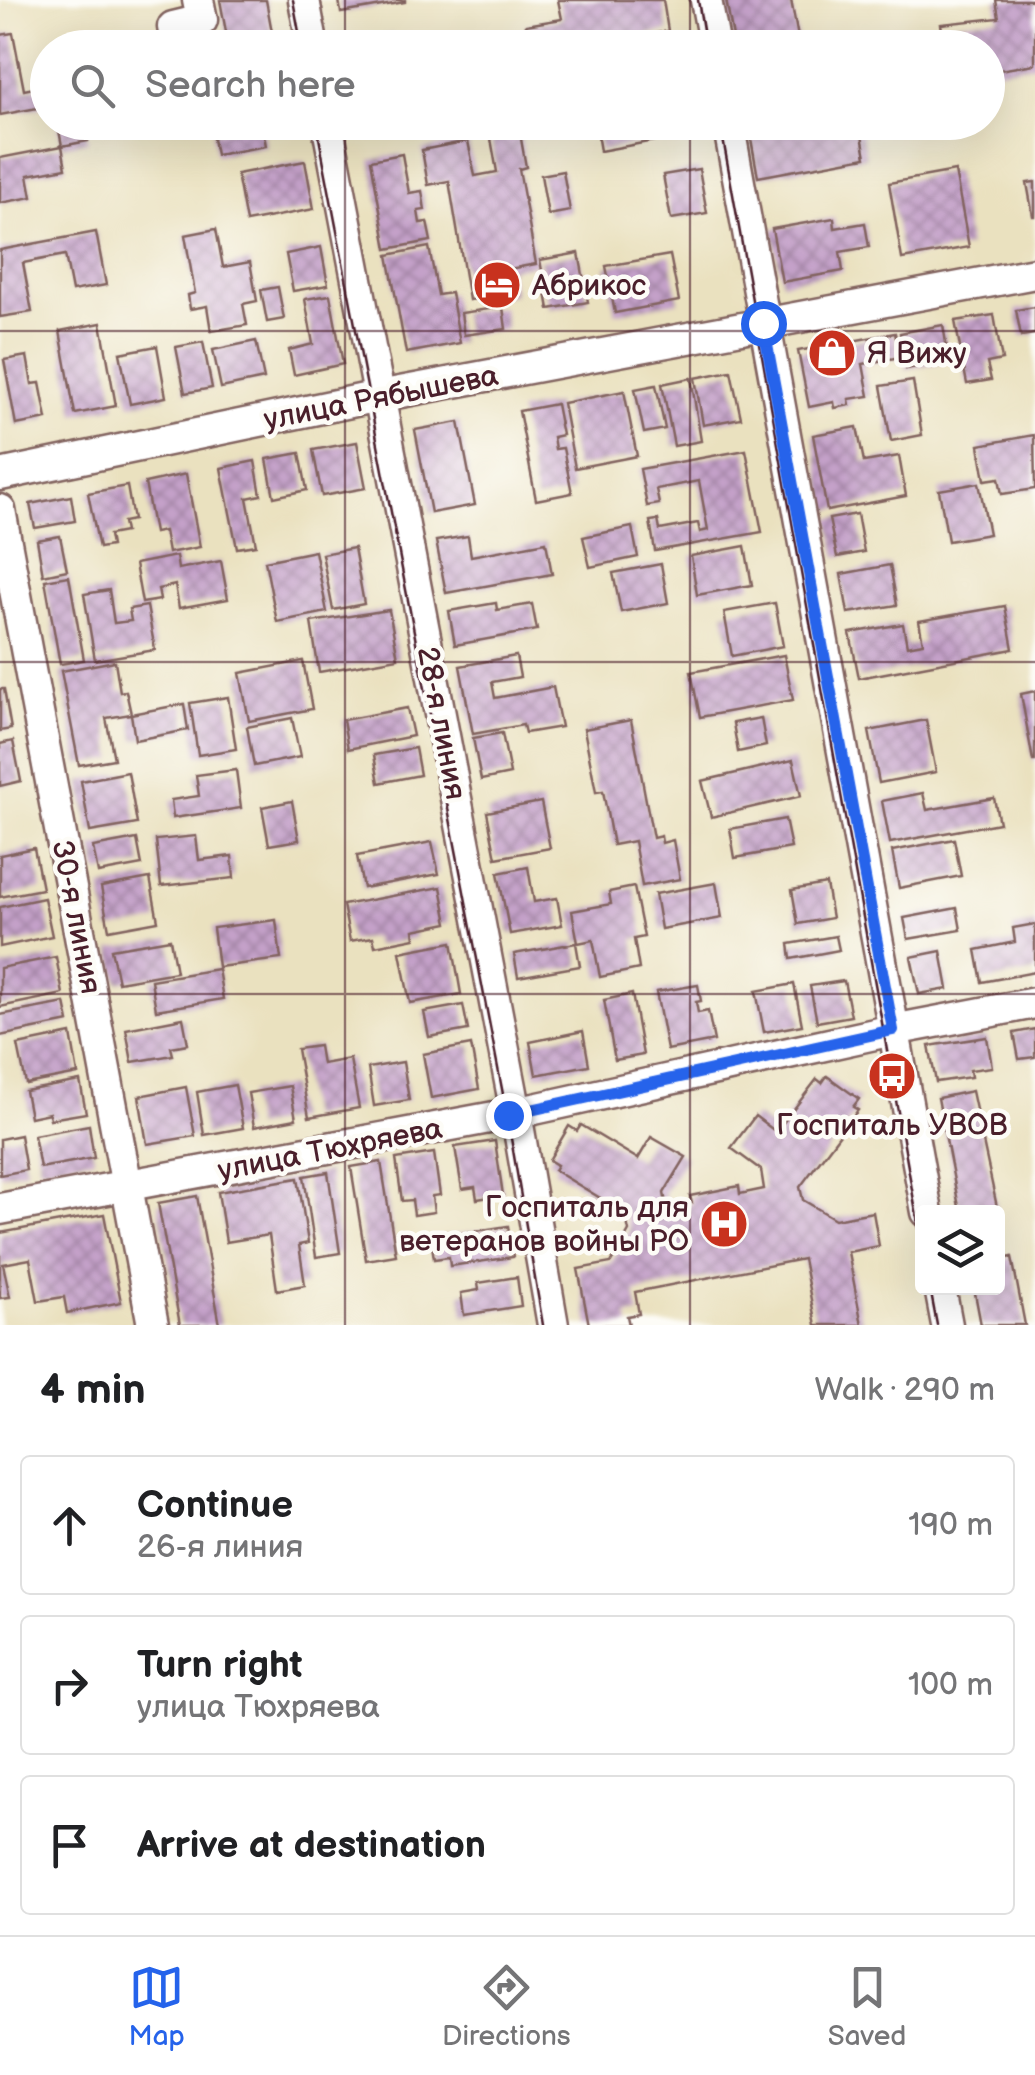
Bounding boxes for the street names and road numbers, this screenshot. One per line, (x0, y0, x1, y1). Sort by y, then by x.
street label: улица Рябышева (261, 358, 502, 438)
street label: 28-я линия (409, 644, 473, 803)
street label: 30-я линия (43, 837, 109, 997)
street label: улица Тюхряева (215, 1111, 446, 1189)

